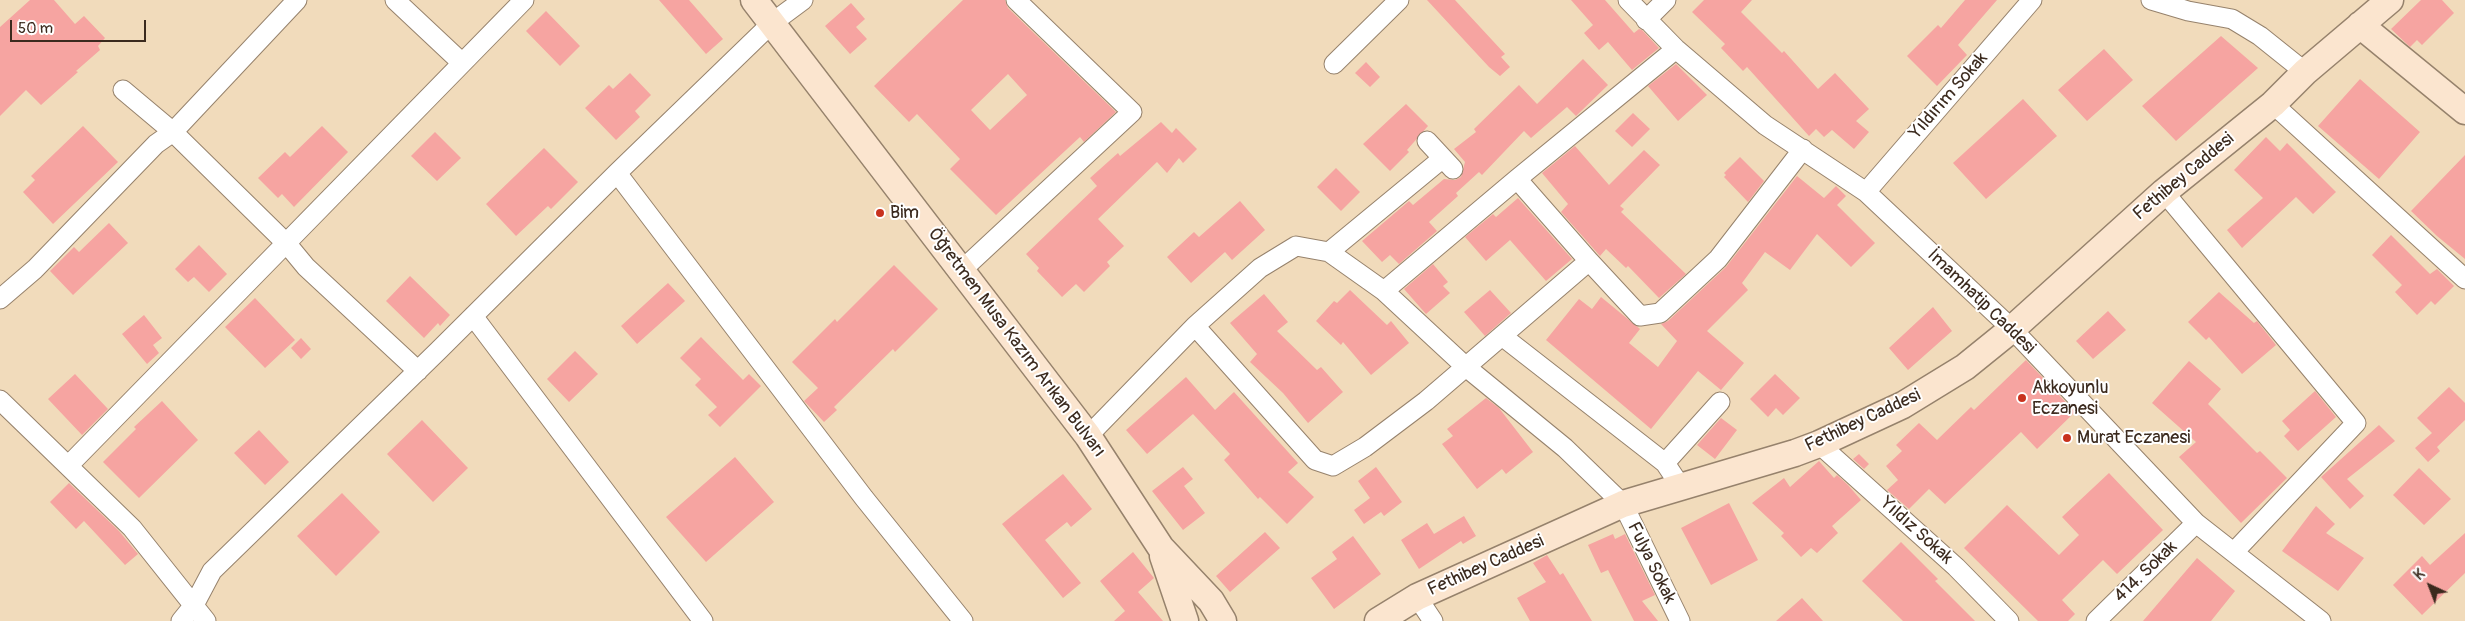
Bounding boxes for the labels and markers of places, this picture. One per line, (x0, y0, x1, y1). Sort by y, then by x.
place label: Bim (890, 202, 919, 224)
marker: Bim (874, 207, 886, 219)
place label: Akkoyunlu Eczanesi (2032, 377, 2109, 419)
marker: Akkoyunlu Eczanesi (2016, 392, 2028, 404)
place label: Murat Eczanesi (2077, 427, 2190, 449)
marker: Murat Eczanesi (2061, 432, 2073, 444)

